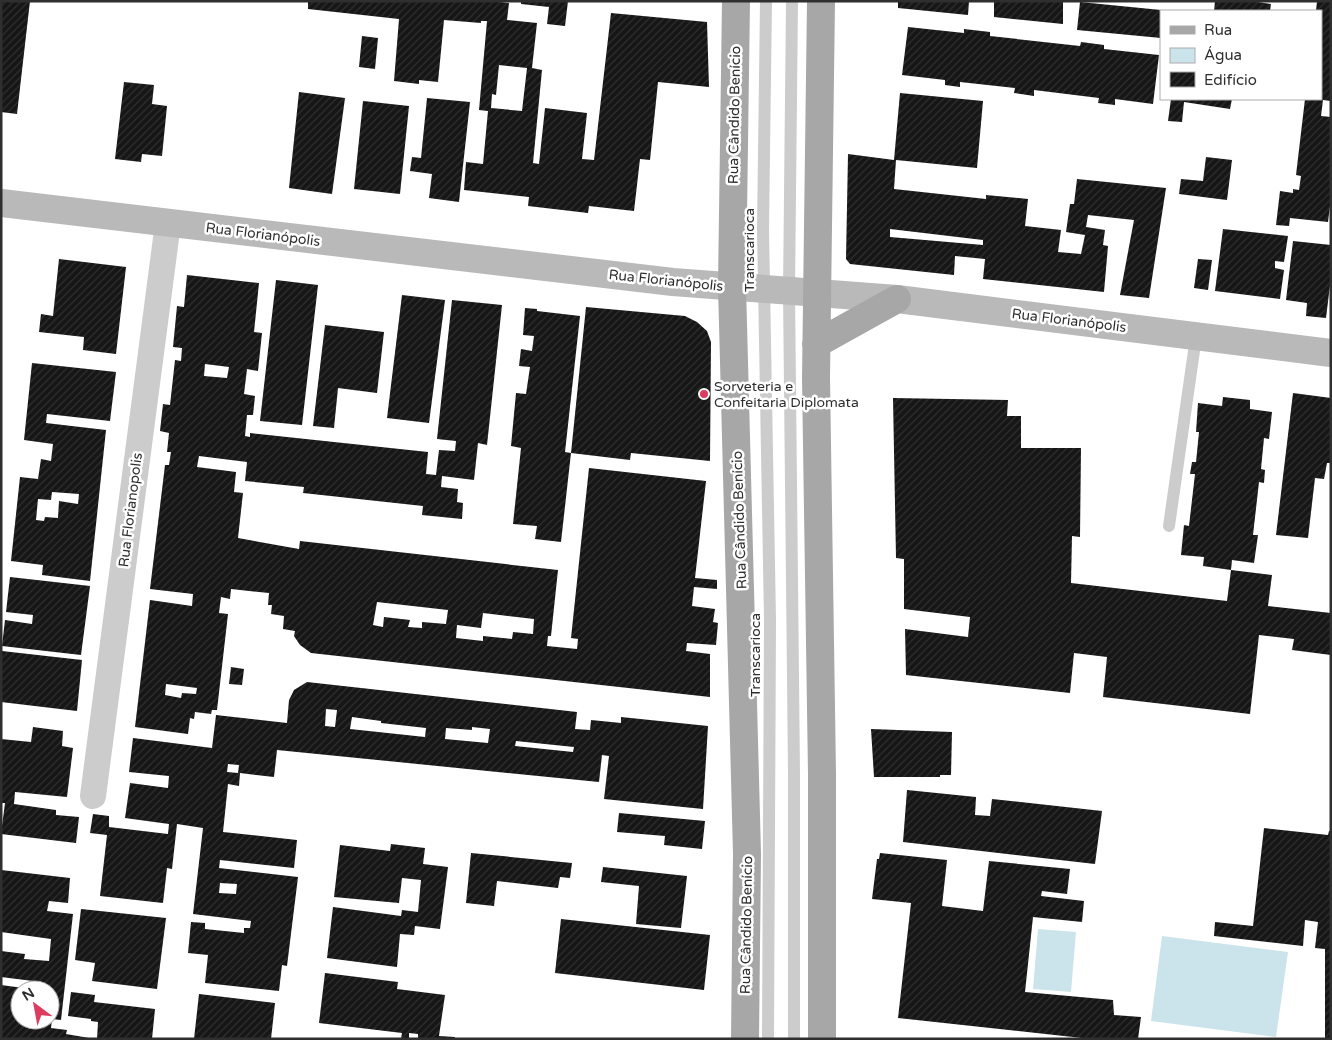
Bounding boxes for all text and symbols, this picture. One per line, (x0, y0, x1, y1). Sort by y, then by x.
legend (1160, 10, 1322, 100)
text: Rua (1204, 21, 1232, 39)
street label: Rua Cândido Benício (725, 46, 744, 184)
text: Água (1204, 46, 1242, 64)
text: Edifício (1204, 71, 1257, 89)
street label: Transcarioca (741, 208, 758, 292)
street label: Rua Florianópolis (205, 219, 321, 250)
street label: Rua Florianópolis (608, 266, 724, 295)
street label: Rua Florianópolis (1011, 305, 1127, 336)
place label: Sorveteria e Confeitaria Diplomata (714, 378, 859, 411)
marker: Sorveteria e Confeitaria Diplomata (698, 388, 710, 400)
street label: Rua Cândido Benício (729, 450, 750, 589)
street label: Rua Florianopolis (115, 452, 146, 568)
street label: Transcarioca (747, 613, 764, 697)
street label: Rua Cândido Benício (737, 856, 756, 994)
north arrow (10, 980, 60, 1030)
text: N (19, 984, 38, 1005)

